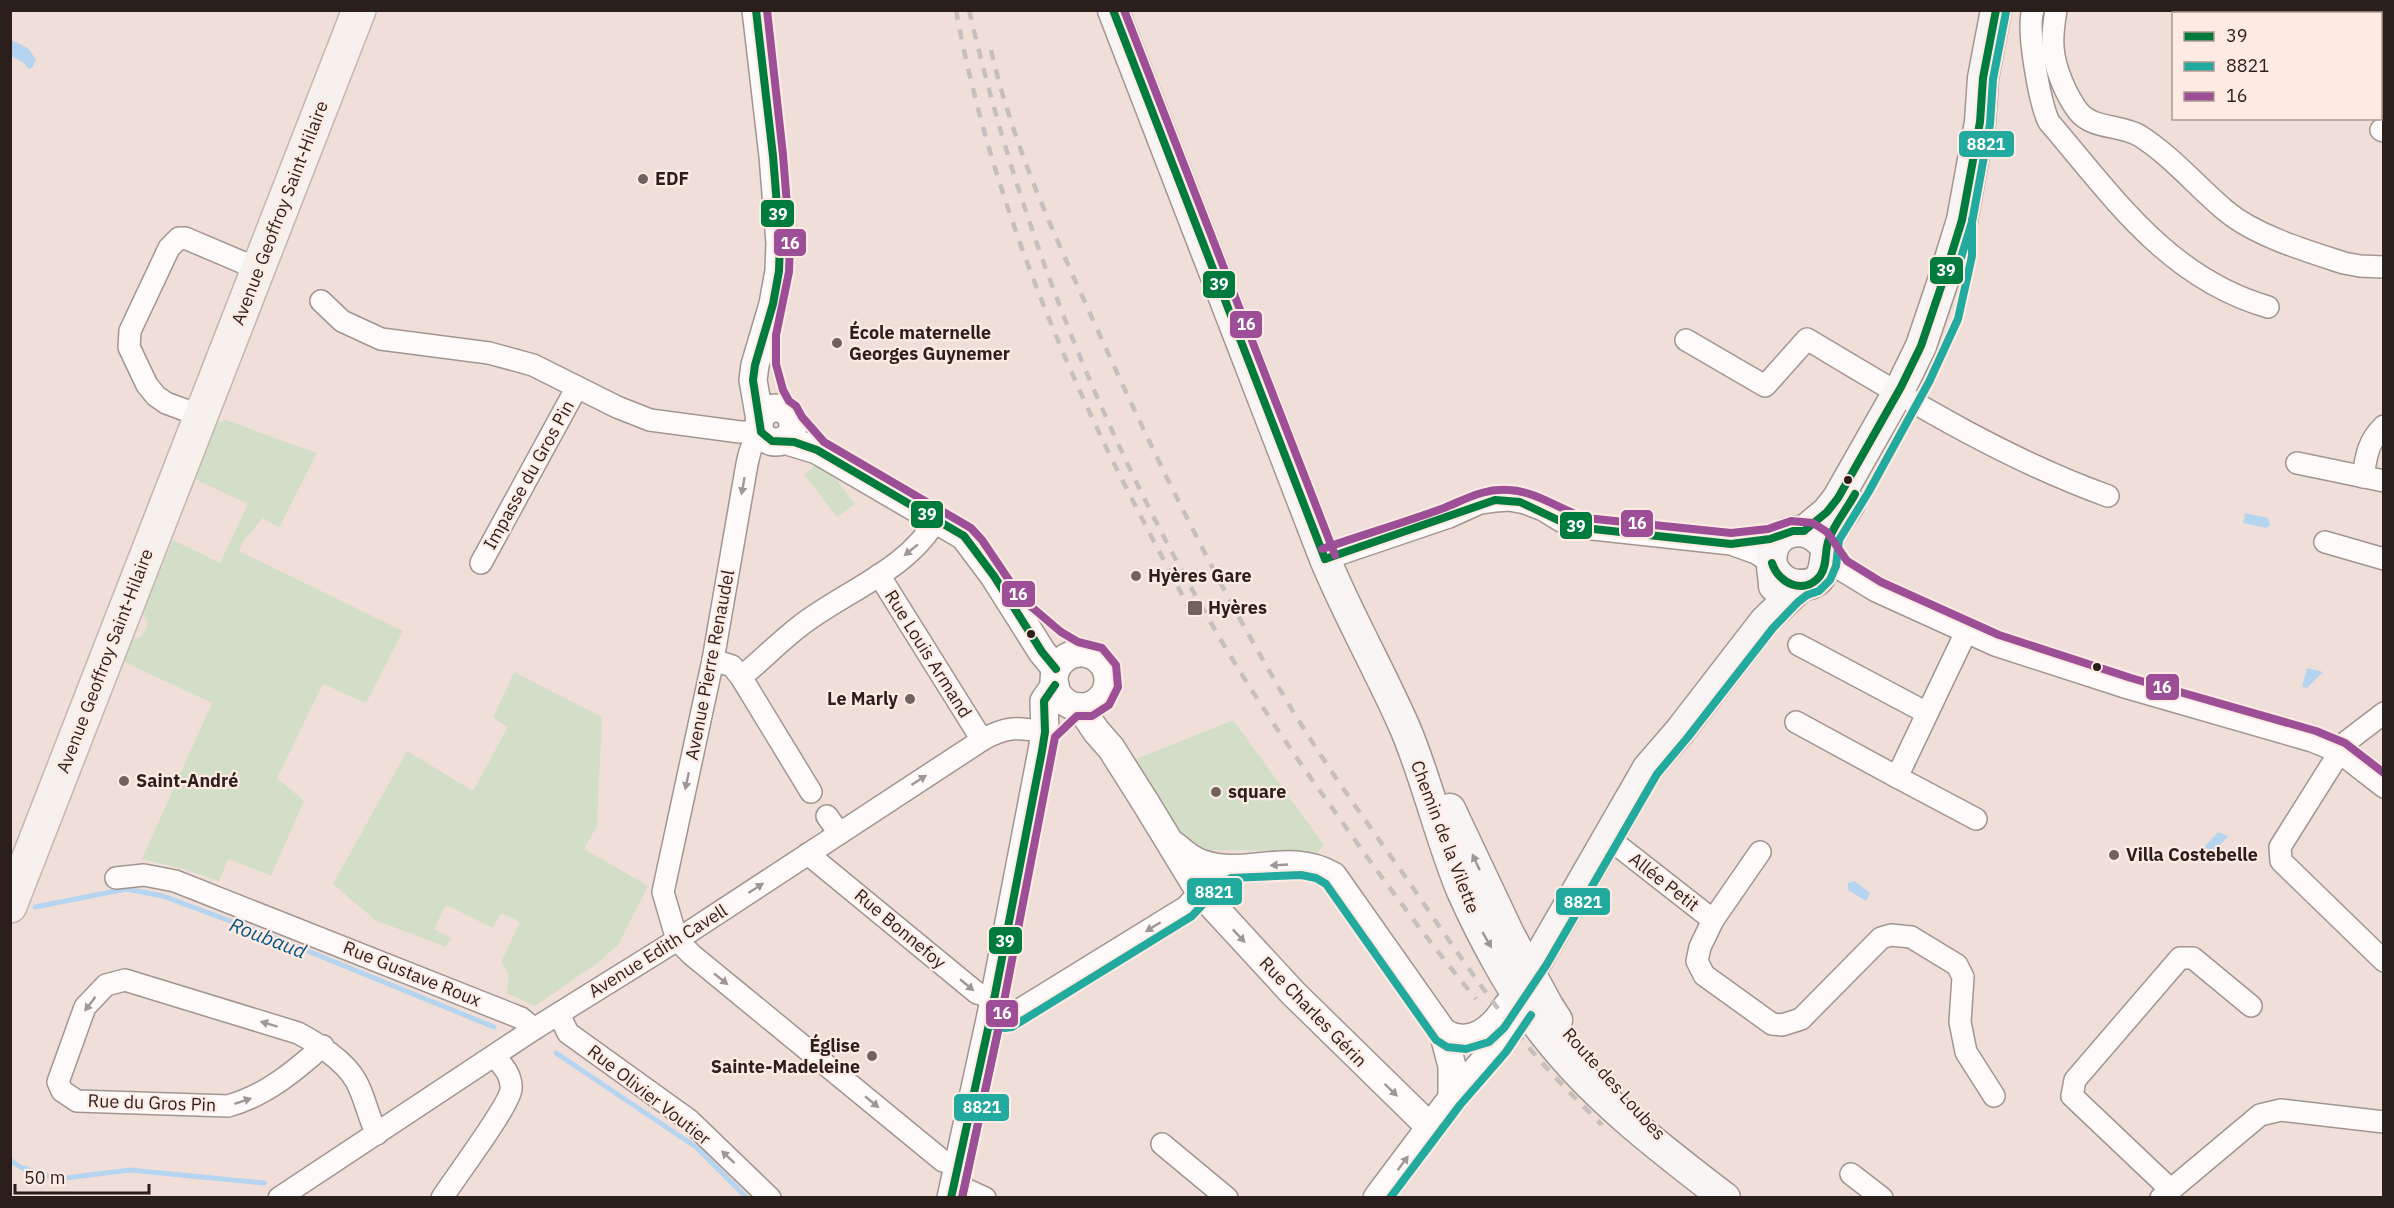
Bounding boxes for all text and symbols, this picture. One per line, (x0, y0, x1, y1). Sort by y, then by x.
legend (2172, 12, 2382, 120)
text: 39 (2226, 24, 2248, 47)
text: 8821 (2226, 54, 2269, 77)
text: 16 (2226, 84, 2248, 107)
street label: Avenue Geoffroy Saint-Hilaire (226, 97, 333, 328)
line badge: 8821 (1958, 130, 2015, 158)
text: 8821 (1967, 134, 2006, 154)
place label: EDF (655, 167, 689, 190)
marker: EDF (636, 172, 650, 186)
line badge: 39 (760, 199, 795, 228)
text: 39 (768, 204, 788, 224)
line badge: 16 (773, 228, 807, 257)
text: 16 (780, 233, 800, 253)
line badge: 39 (1929, 256, 1964, 285)
text: 39 (1936, 260, 1956, 280)
line badge: 39 (1202, 270, 1236, 299)
text: 39 (1209, 274, 1229, 294)
line badge: 16 (1229, 310, 1263, 339)
text: 16 (1236, 314, 1256, 334)
place label: École maternelle Georges Guynemer (849, 320, 1010, 365)
marker: École maternelle Georges Guynemer (830, 336, 844, 350)
street label: Impasse du Gros Pin (478, 396, 579, 553)
unlabelled marker (1842, 474, 1854, 486)
one-way arrow (738, 477, 747, 496)
line badge: 39 (910, 500, 944, 529)
text: 39 (917, 504, 937, 524)
line badge: 16 (1620, 509, 1654, 538)
line badge: 39 (1559, 511, 1593, 540)
text: 16 (1627, 513, 1647, 533)
text: 39 (1566, 516, 1586, 536)
one-way arrow (903, 544, 919, 557)
street label: Avenue Geoffroy Saint-Hilaire (51, 545, 158, 776)
place label: Hyères Gare (1148, 564, 1252, 587)
street label: Avenue Pierre Renaudel (680, 568, 739, 762)
marker: Hyères Gare (1129, 569, 1143, 583)
line badge: 16 (1001, 580, 1036, 608)
text: 16 (1008, 584, 1028, 604)
street label: Rue Louis Armand (880, 585, 977, 722)
place label: Hyères (1208, 596, 1267, 619)
marker: Hyères (1186, 599, 1204, 617)
unlabelled marker (1025, 628, 1037, 640)
unlabelled marker (2091, 661, 2103, 673)
line badge: 16 (2145, 673, 2180, 701)
text: 16 (2152, 677, 2172, 697)
place label: Le Marly (827, 687, 898, 710)
marker: Le Marly (903, 692, 917, 706)
street label: Chemin de la Vilette (1406, 757, 1485, 917)
place label: Saint-André (136, 769, 238, 792)
one-way arrow (681, 771, 691, 790)
marker: Saint-André (117, 774, 131, 788)
one-way arrow (911, 775, 928, 786)
place label: square (1228, 780, 1286, 803)
marker: square (1209, 785, 1223, 799)
place label: Villa Costebelle (2126, 843, 2258, 866)
street label: Allée Petit (1625, 847, 1704, 916)
marker: Villa Costebelle (2107, 848, 2121, 862)
one-way arrow (1471, 853, 1480, 870)
one-way arrow (1270, 861, 1289, 870)
line badge: 8821 (1186, 877, 1243, 906)
one-way arrow (748, 882, 765, 893)
text: 8821 (1195, 882, 1234, 902)
street label: Rue Bonnefoy (850, 884, 951, 974)
line badge: 8821 (1555, 887, 1611, 916)
text: 8821 (1564, 892, 1603, 912)
street label: Avenue Edith Cavell (584, 899, 731, 1003)
water label: Roubaud (226, 911, 311, 965)
one-way arrow (1145, 922, 1161, 933)
line badge: 39 (988, 926, 1023, 955)
one-way arrow (1232, 928, 1246, 943)
text: 39 (995, 931, 1015, 951)
one-way arrow (1482, 932, 1492, 949)
street label: Rue Gustave Roux (340, 935, 484, 1012)
street label: Rue Charles Gérin (1255, 952, 1372, 1072)
one-way arrow (713, 972, 729, 985)
one-way arrow (959, 978, 975, 991)
one-way arrow (84, 996, 96, 1012)
line badge: 16 (985, 999, 1019, 1028)
text: 16 (992, 1003, 1012, 1023)
one-way arrow (260, 1019, 278, 1028)
street label: Route des Loubes (1558, 1023, 1671, 1145)
place label: Église Sainte-Madeleine (711, 1033, 860, 1078)
street label: Rue Olivier Voutier (583, 1039, 716, 1150)
marker: Église Sainte-Madeleine (865, 1049, 879, 1063)
one-way arrow (1383, 1082, 1397, 1096)
street label: Rue du Gros Pin (87, 1089, 217, 1116)
line badge: 8821 (953, 1093, 1010, 1122)
one-way arrow (234, 1096, 252, 1106)
one-way arrow (864, 1096, 880, 1109)
text: 8821 (963, 1097, 1002, 1117)
one-way arrow (721, 1151, 735, 1165)
one-way arrow (1397, 1155, 1409, 1170)
scale bar (15, 1157, 148, 1195)
text: 50 m (24, 1166, 66, 1189)

